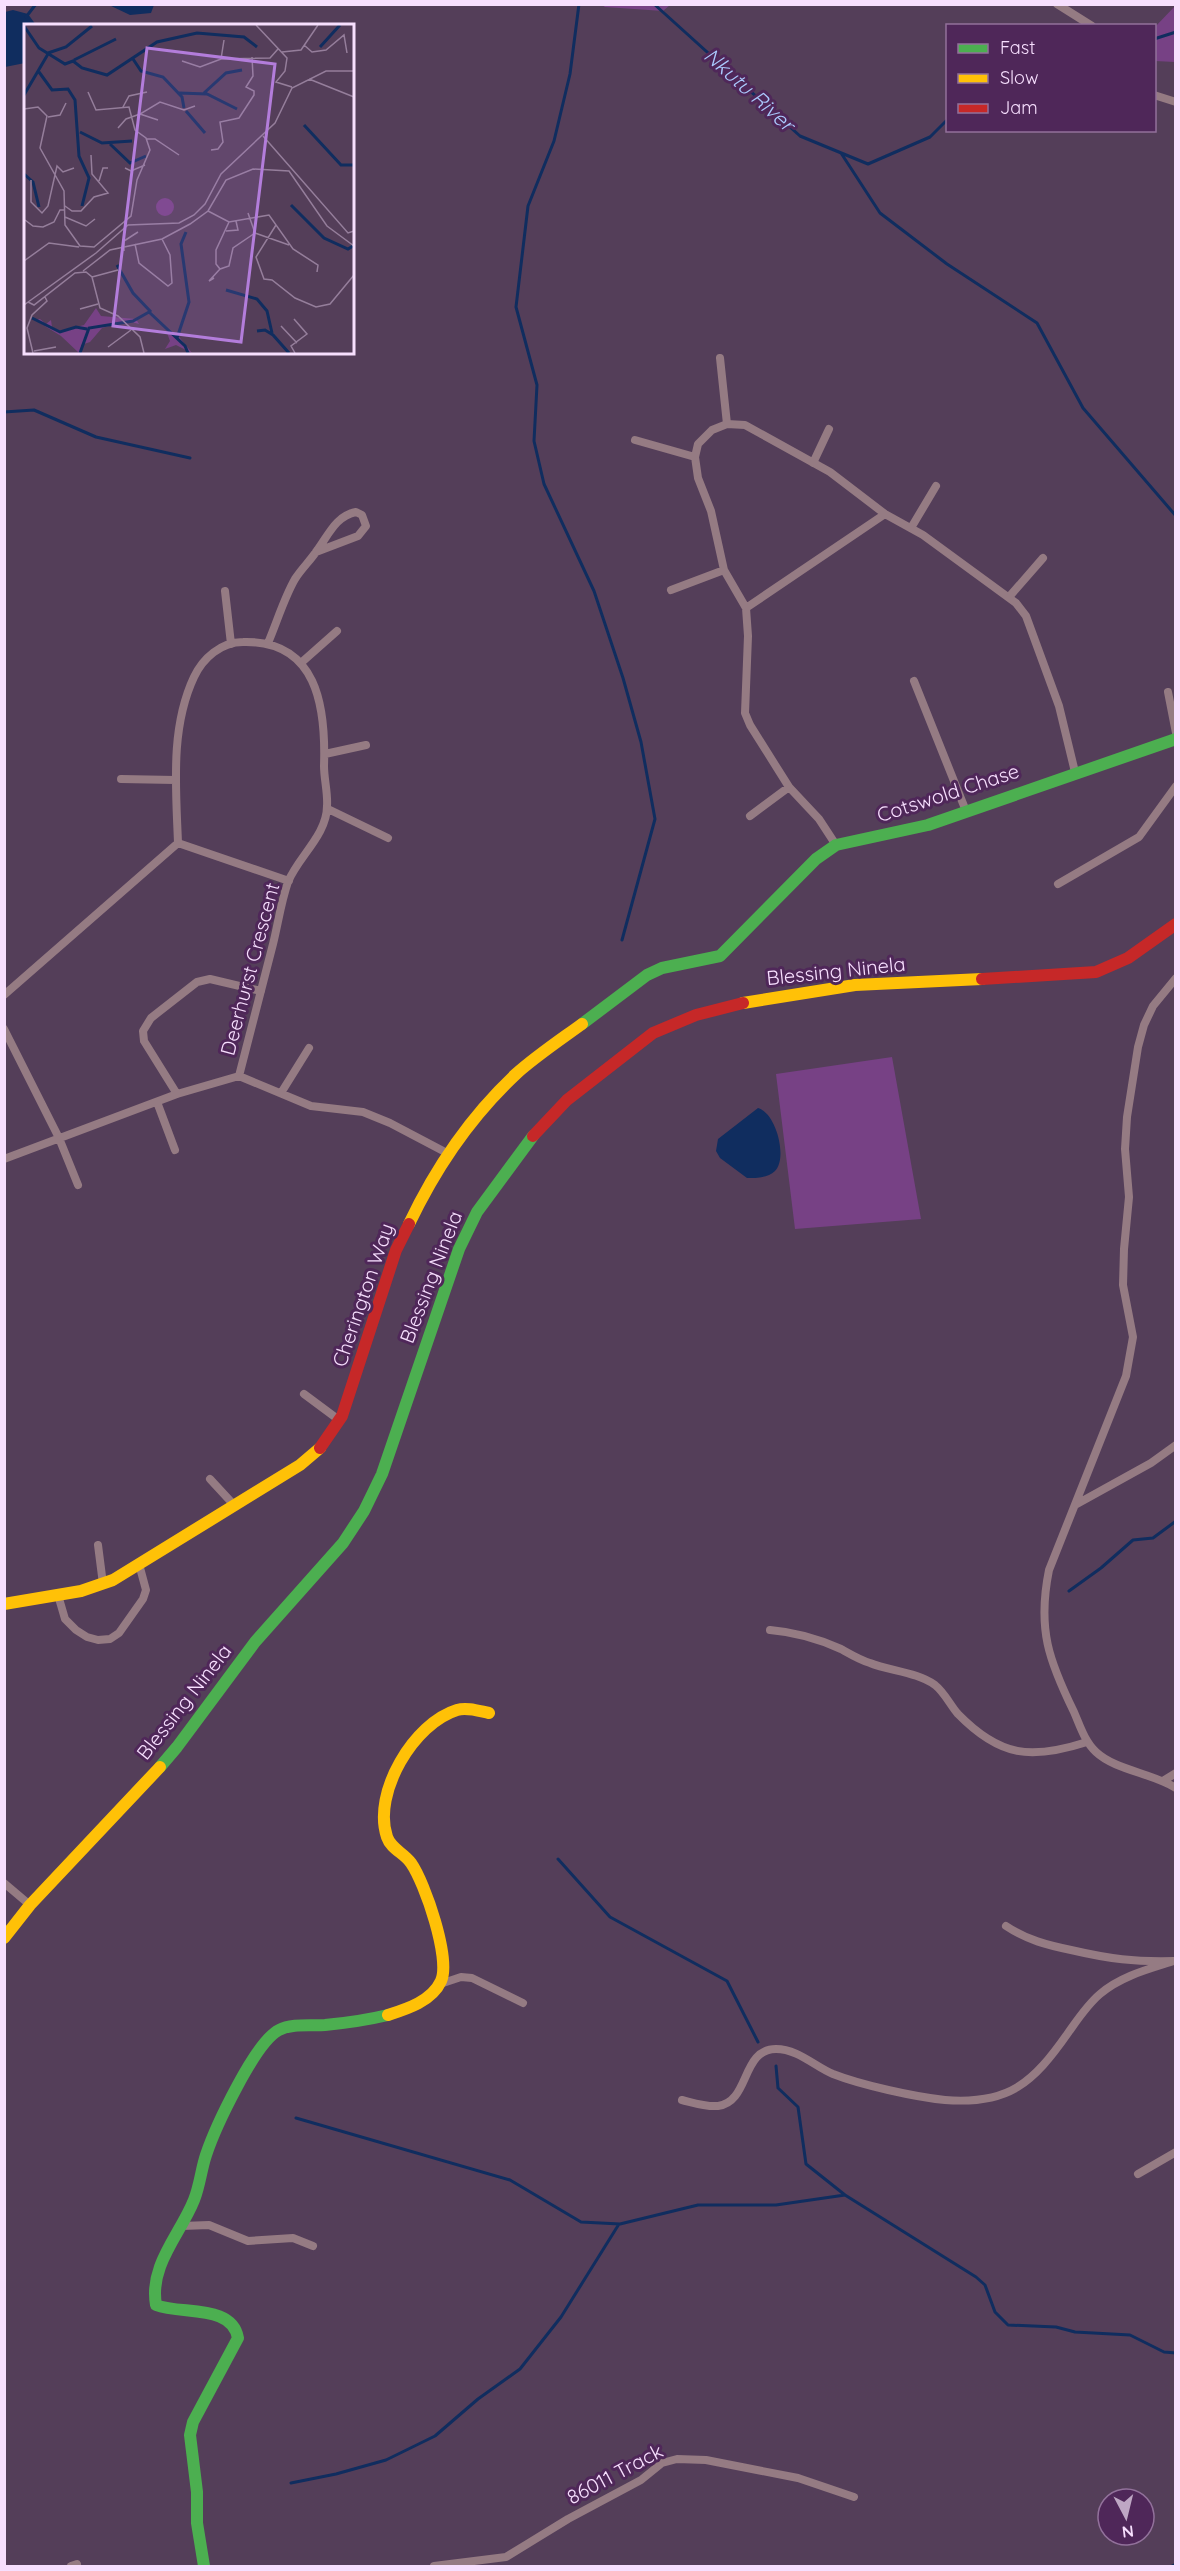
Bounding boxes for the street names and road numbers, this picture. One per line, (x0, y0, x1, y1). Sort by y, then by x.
street label: Cotswold Chase (874, 758, 1022, 827)
street label: Deerhurst Crescent (214, 880, 285, 1058)
street label: Blessing Ninela (765, 951, 907, 990)
street label: Blessing Ninela (394, 1207, 467, 1346)
street label: Cherington Way (326, 1220, 399, 1370)
street label: Blessing Ninela (131, 1639, 236, 1764)
street label: 86011 Track (562, 2438, 667, 2509)

